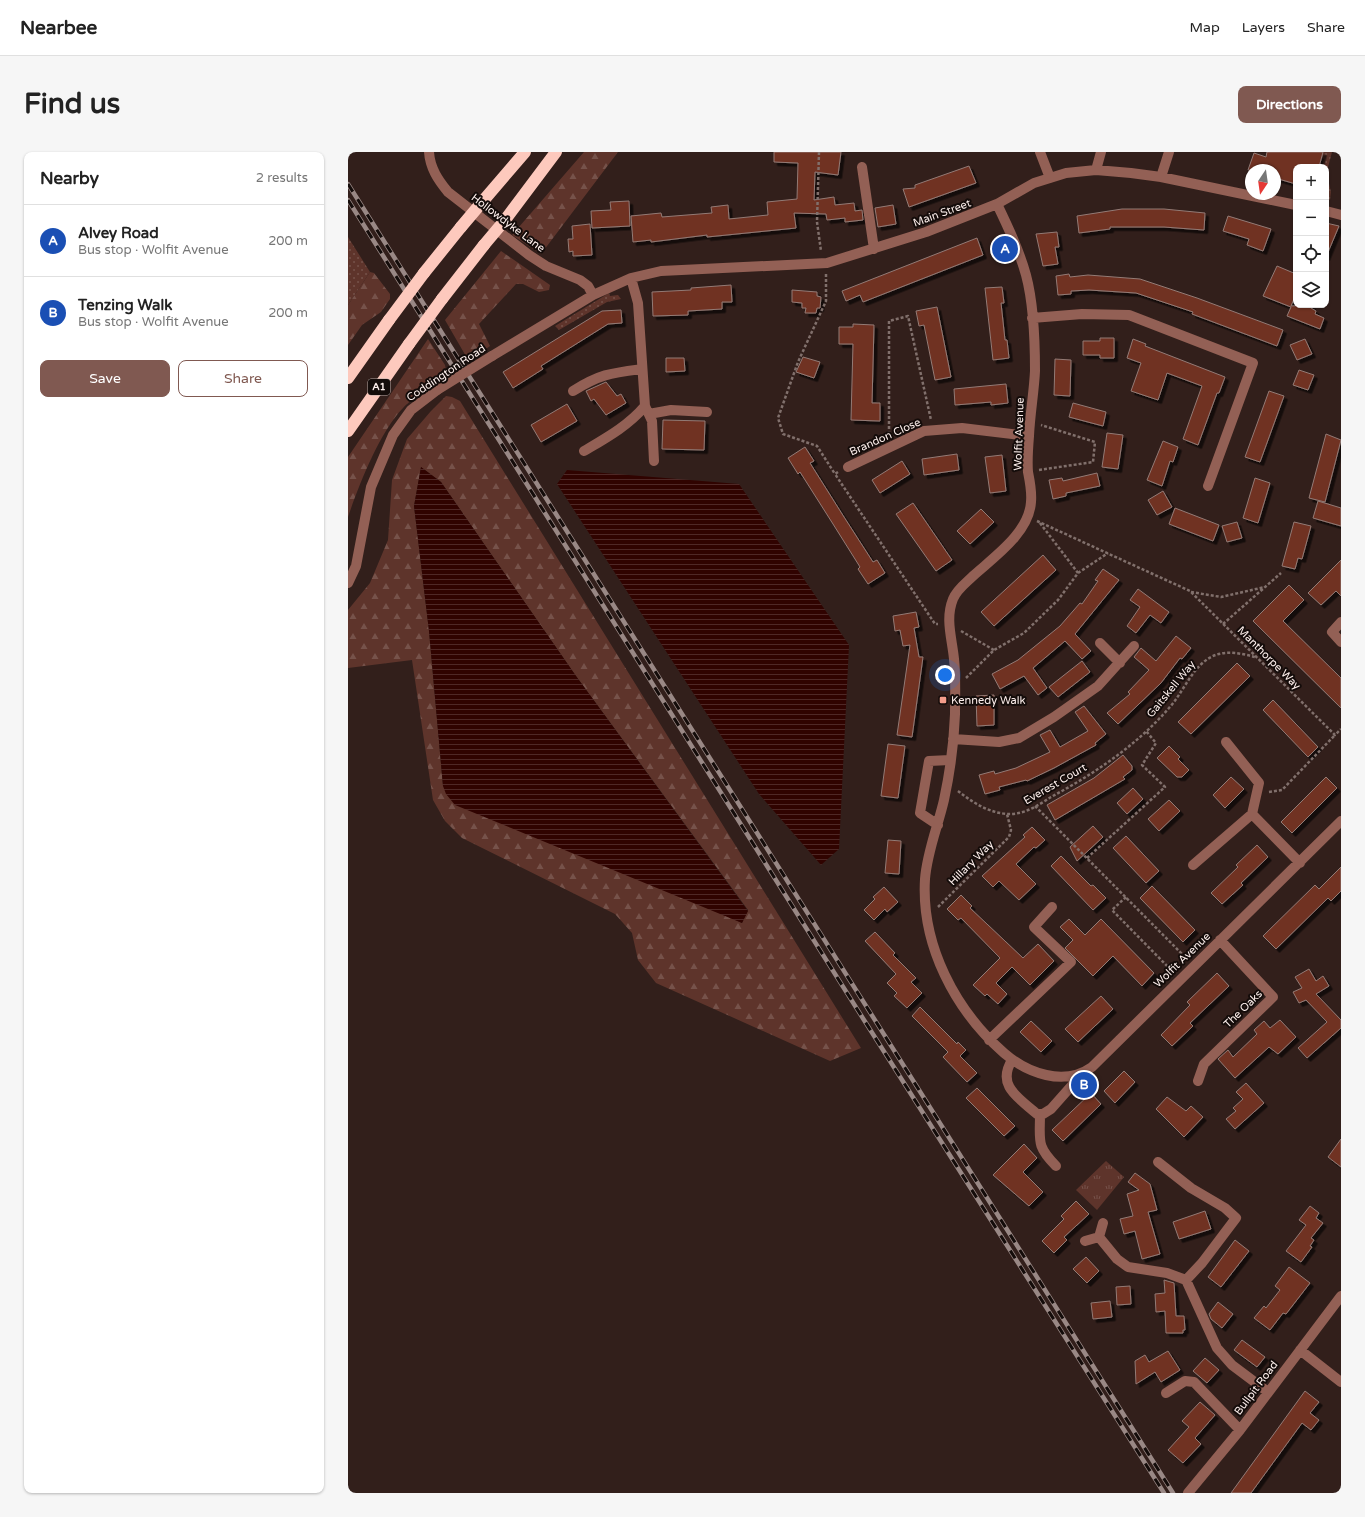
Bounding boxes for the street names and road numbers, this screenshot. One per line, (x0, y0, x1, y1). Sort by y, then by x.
street label: Hollowdyke Lane (469, 191, 547, 255)
street label: Main Street (911, 197, 973, 229)
street label: Coddington Road (404, 342, 488, 404)
road number: A1 (368, 379, 390, 395)
street label: Wolfit Avenue (1011, 397, 1027, 471)
street label: Brandon Close (847, 416, 923, 458)
street label: Manthorpe Way (1235, 624, 1303, 692)
street label: Gaitskell Way (1144, 658, 1198, 720)
street label: Everest Court (1021, 761, 1089, 807)
street label: Hillary Way (946, 838, 996, 888)
street label: Wolfit Avenue (1151, 930, 1213, 990)
street label: The Oaks (1221, 987, 1265, 1031)
street label: Bullpit Road (1232, 1358, 1281, 1418)

